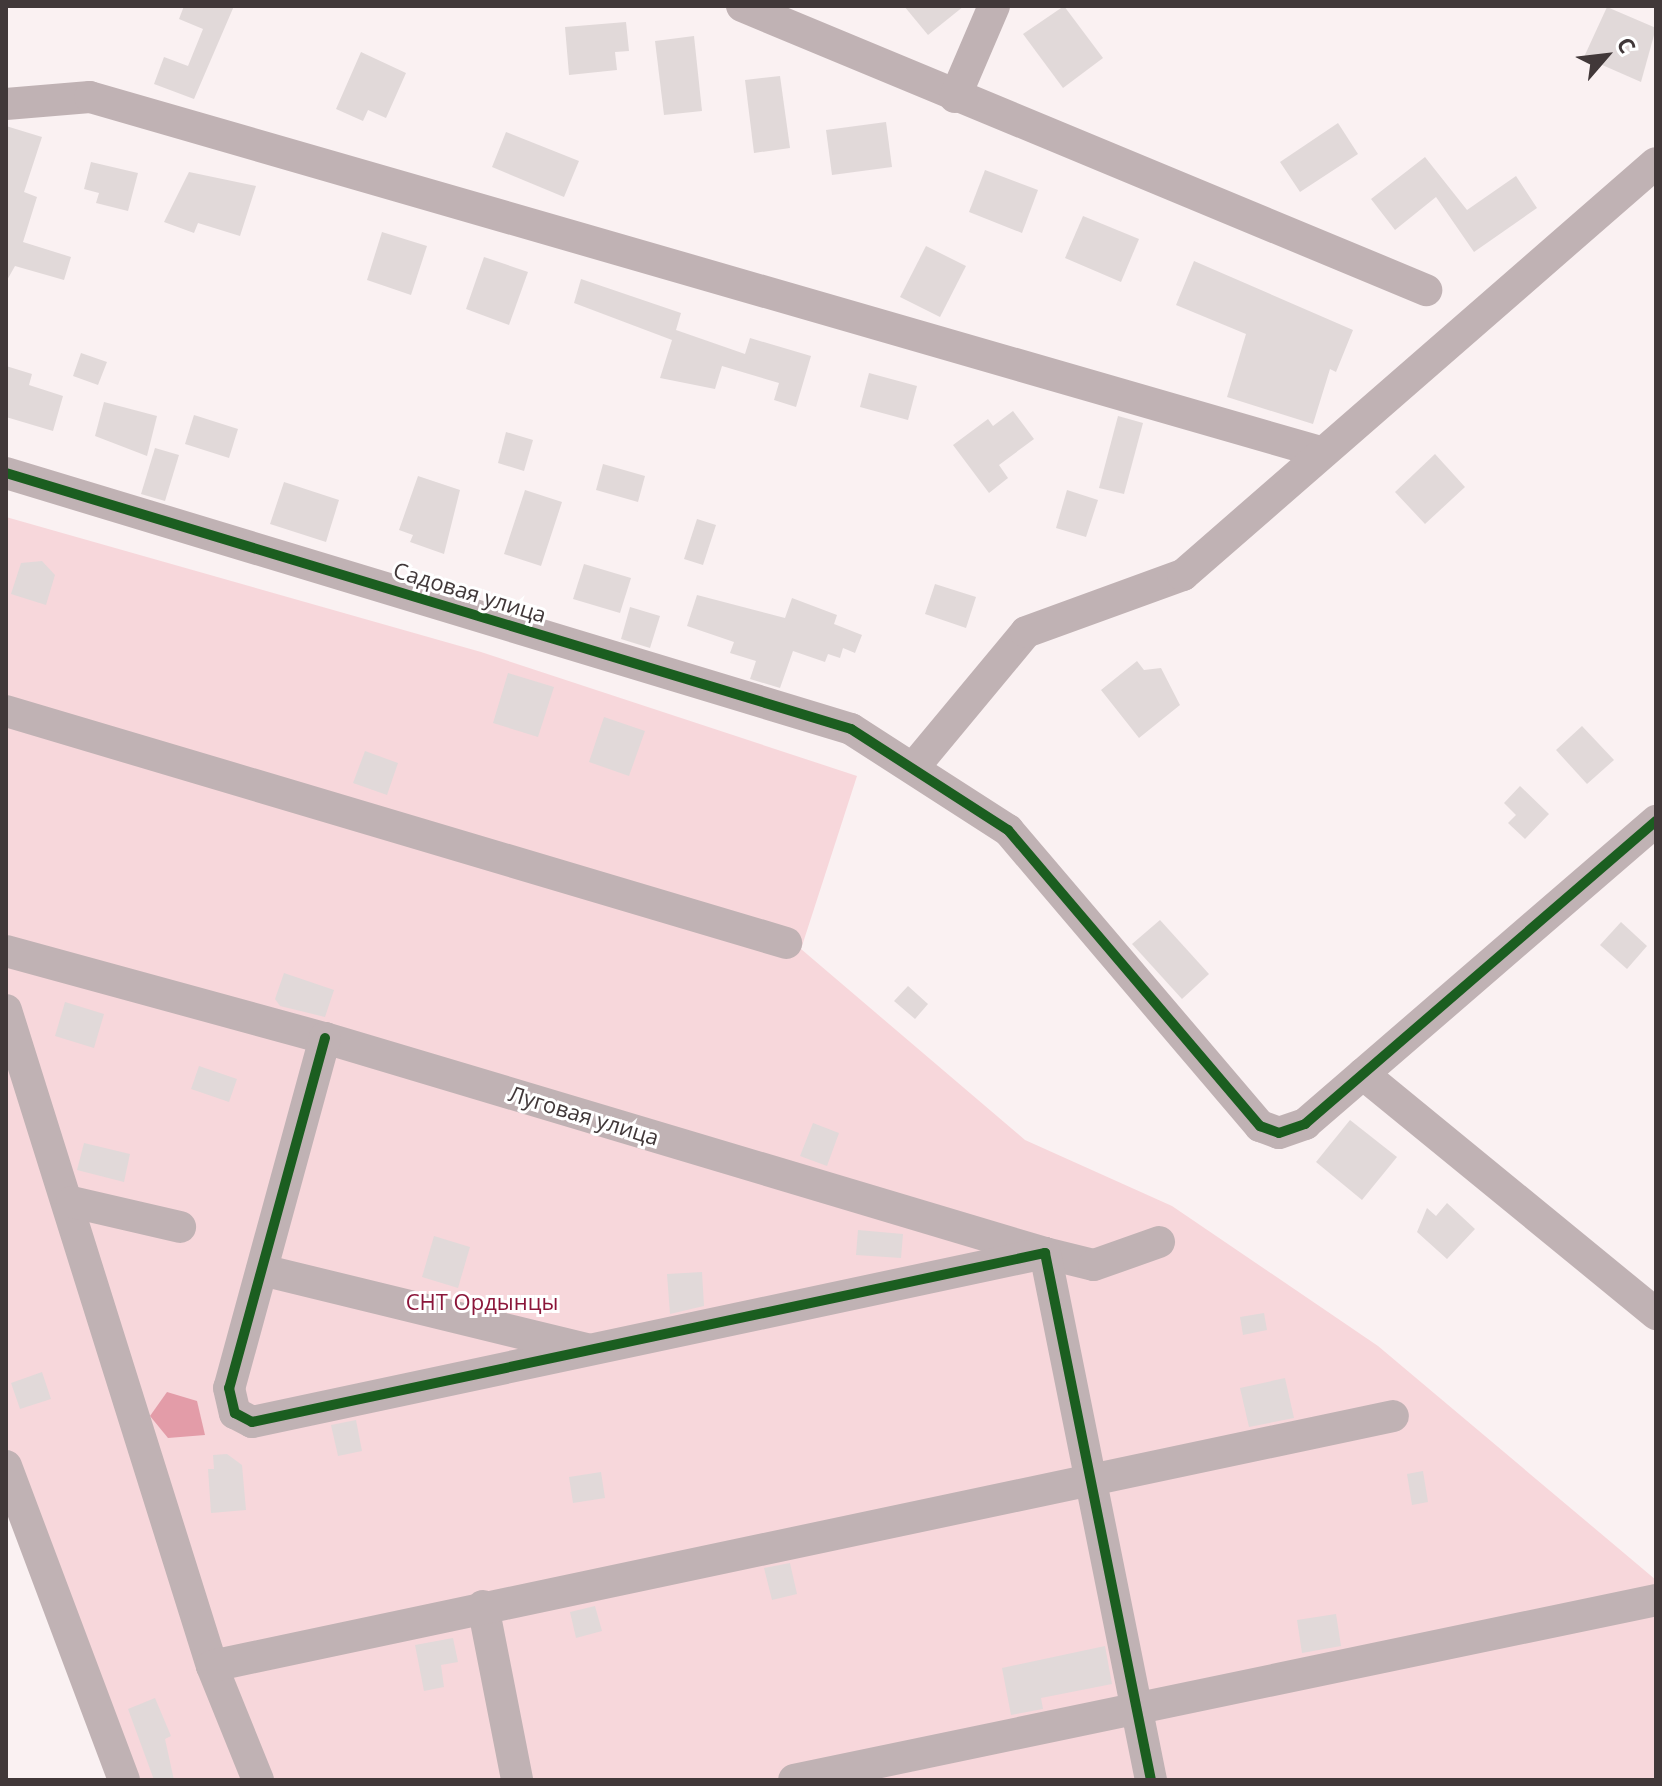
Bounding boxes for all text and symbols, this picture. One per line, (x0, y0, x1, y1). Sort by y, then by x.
north arrow (1566, 16, 1646, 96)
text: С (1611, 31, 1644, 58)
street label: Садовая улица (390, 556, 550, 628)
street label: Луговая улица (506, 1080, 662, 1150)
park label: СНТ Ордынцы (406, 1289, 558, 1315)

